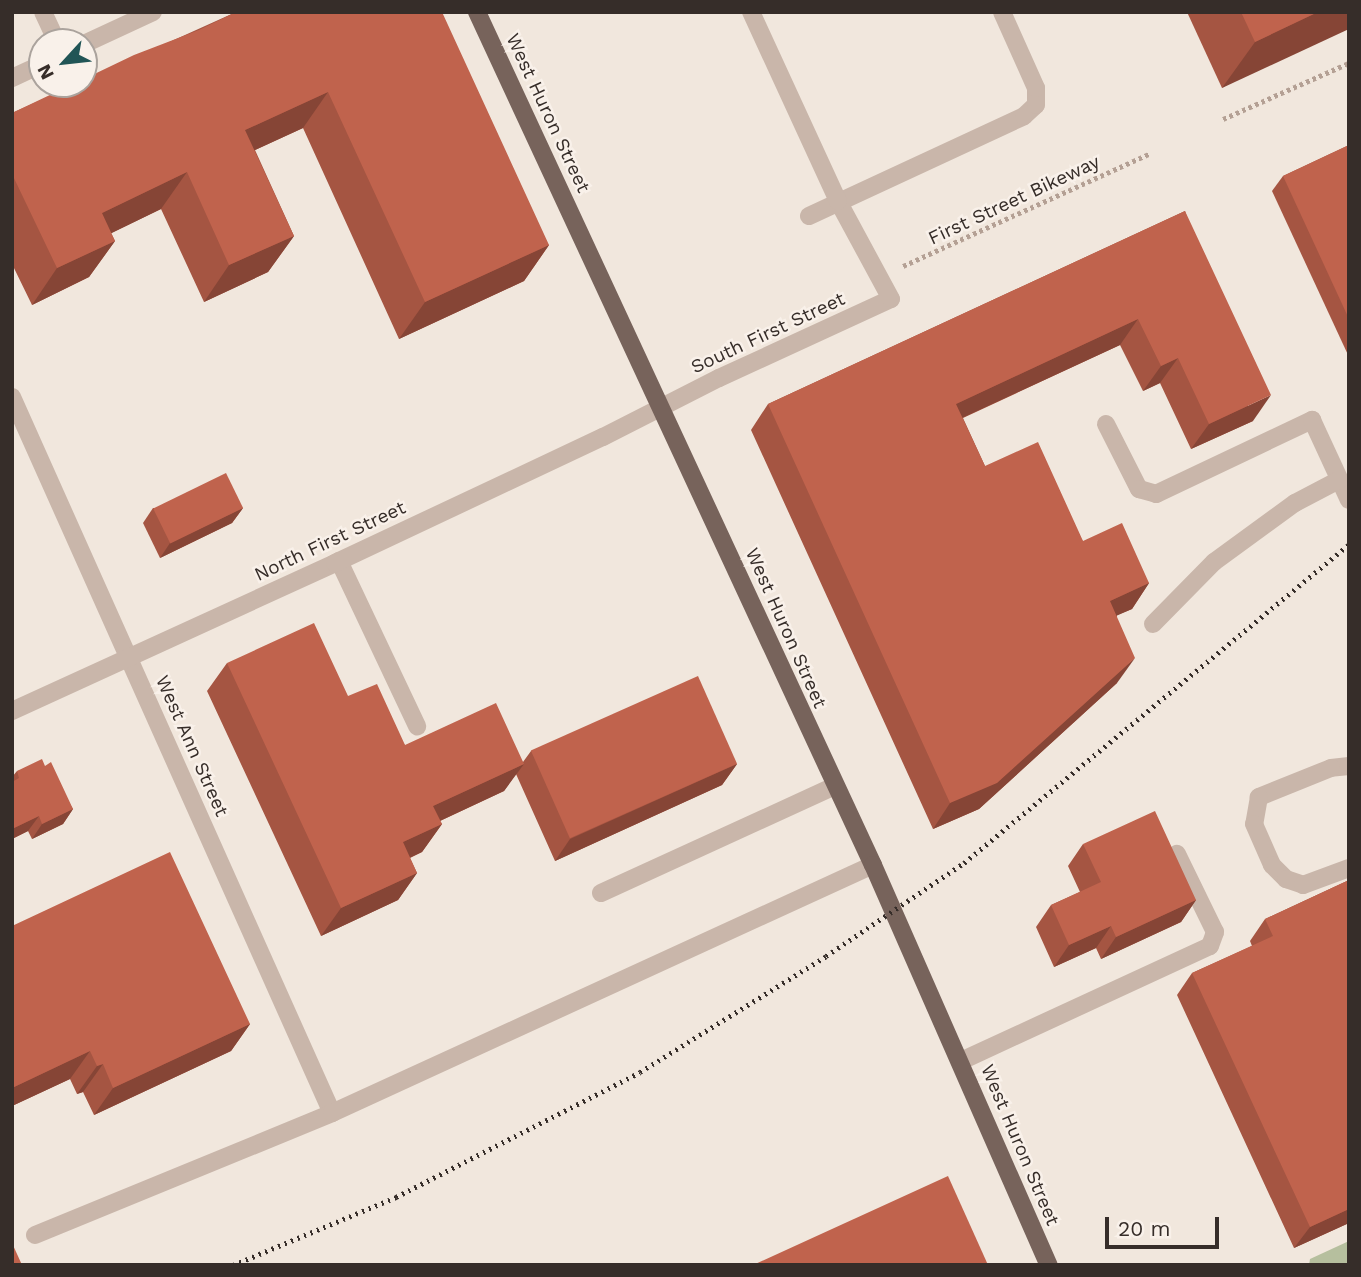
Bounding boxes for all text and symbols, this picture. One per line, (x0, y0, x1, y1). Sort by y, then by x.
north arrow (28, 28, 98, 98)
street label: West Huron Street (501, 30, 595, 196)
text: N (32, 60, 59, 83)
street label: First Street Bikeway (925, 150, 1103, 250)
street label: South First Street (687, 287, 849, 379)
street label: North First Street (251, 496, 409, 586)
street label: West Huron Street (740, 544, 832, 712)
street label: West Ann Street (151, 672, 233, 820)
street label: West Huron Street (976, 1061, 1064, 1229)
scale bar (1109, 1204, 1223, 1248)
text: 20 m (1118, 1216, 1170, 1241)

